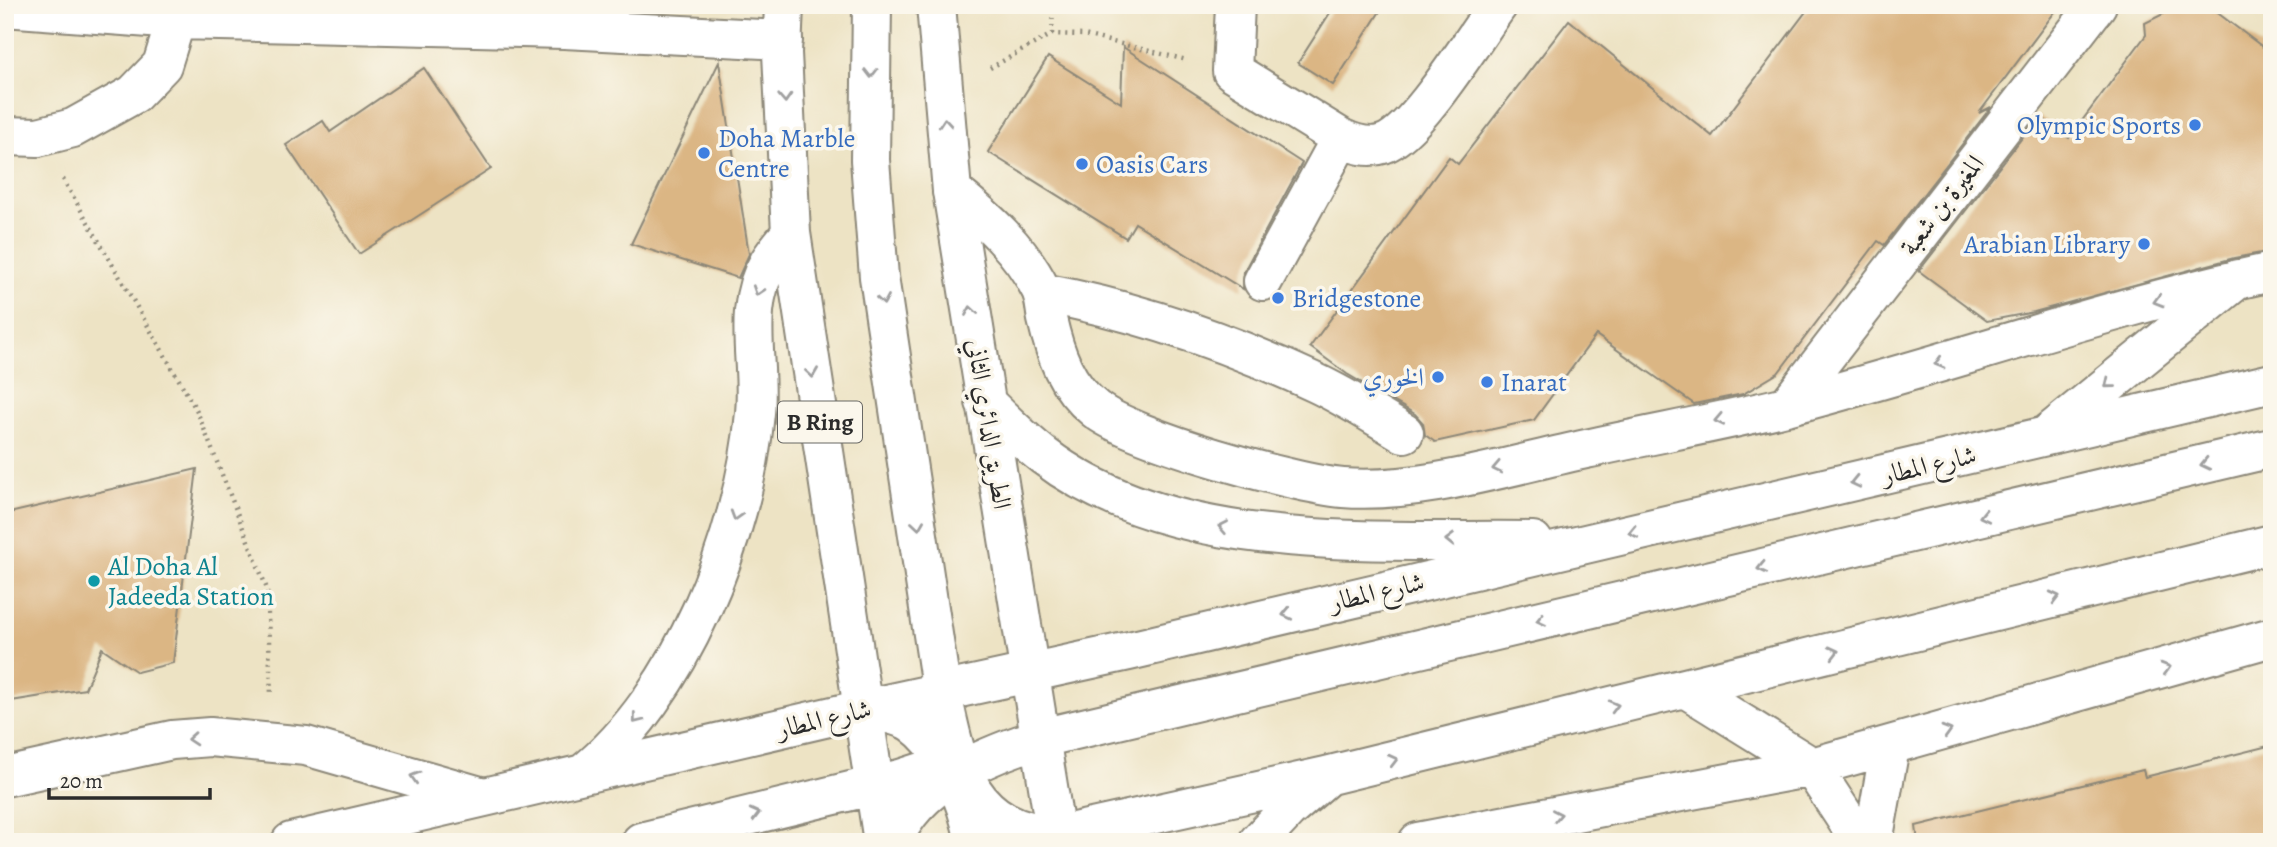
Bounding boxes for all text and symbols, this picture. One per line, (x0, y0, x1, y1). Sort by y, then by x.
one-way arrow (863, 69, 879, 79)
one-way arrow (777, 93, 792, 104)
place label: Olympic Sports (2017, 108, 2181, 143)
one-way arrow (938, 117, 953, 128)
marker: Olympic Sports (2187, 117, 2203, 133)
place label: Doha Marble Centre (718, 121, 855, 186)
marker: Doha Marble Centre (696, 145, 712, 161)
place label: Oasis Cars (1096, 147, 1208, 182)
street label: المغيرة بن شعبة (1892, 148, 1992, 262)
marker: Oasis Cars (1074, 156, 1090, 172)
place label: Arabian Library (1963, 227, 2130, 262)
marker: Arabian Library (2136, 236, 2152, 252)
place label: Bridgestone (1292, 281, 1421, 316)
one-way arrow (752, 285, 767, 297)
marker: Bridgestone (1270, 290, 1286, 306)
one-way arrow (2153, 293, 2165, 308)
one-way arrow (875, 294, 890, 306)
one-way arrow (963, 305, 978, 317)
street label: الطريق الدائري الثاني (954, 336, 1020, 512)
one-way arrow (1934, 355, 1946, 369)
place label: الخوري (1363, 360, 1424, 398)
place label: Inarat (1501, 365, 1567, 400)
one-way arrow (804, 367, 819, 379)
marker: الخوري (1430, 369, 1446, 385)
marker: Inarat (1479, 374, 1495, 390)
one-way arrow (2105, 376, 2118, 388)
road number: B Ring (778, 402, 862, 442)
one-way arrow (1713, 412, 1725, 427)
street label: شارع المطار (1875, 437, 1981, 497)
one-way arrow (2199, 455, 2211, 470)
one-way arrow (1491, 460, 1503, 475)
one-way arrow (1849, 473, 1861, 488)
one-way arrow (1978, 508, 1990, 522)
one-way arrow (729, 510, 744, 522)
one-way arrow (910, 519, 925, 531)
one-way arrow (1217, 521, 1229, 536)
one-way arrow (1627, 524, 1639, 538)
one-way arrow (1444, 532, 1455, 547)
place label: Al Doha Al Jadeeda Station (107, 549, 274, 614)
one-way arrow (1757, 560, 1769, 574)
street label: شارع المطار (1323, 564, 1429, 624)
marker: Al Doha Al Jadeeda Station (86, 573, 102, 589)
one-way arrow (2049, 591, 2061, 605)
one-way arrow (1281, 606, 1293, 620)
one-way arrow (1535, 612, 1547, 627)
one-way arrow (1828, 645, 1840, 660)
one-way arrow (2159, 661, 2171, 676)
street label: شارع المطار (770, 691, 876, 751)
one-way arrow (1607, 700, 1619, 714)
one-way arrow (632, 711, 645, 724)
one-way arrow (1941, 724, 1953, 739)
one-way arrow (186, 731, 197, 746)
one-way arrow (1386, 754, 1398, 768)
scale bar (49, 756, 210, 800)
text: 20 m (60, 767, 103, 795)
one-way arrow (409, 771, 421, 786)
one-way arrow (749, 808, 761, 822)
one-way arrow (1551, 809, 1563, 824)

